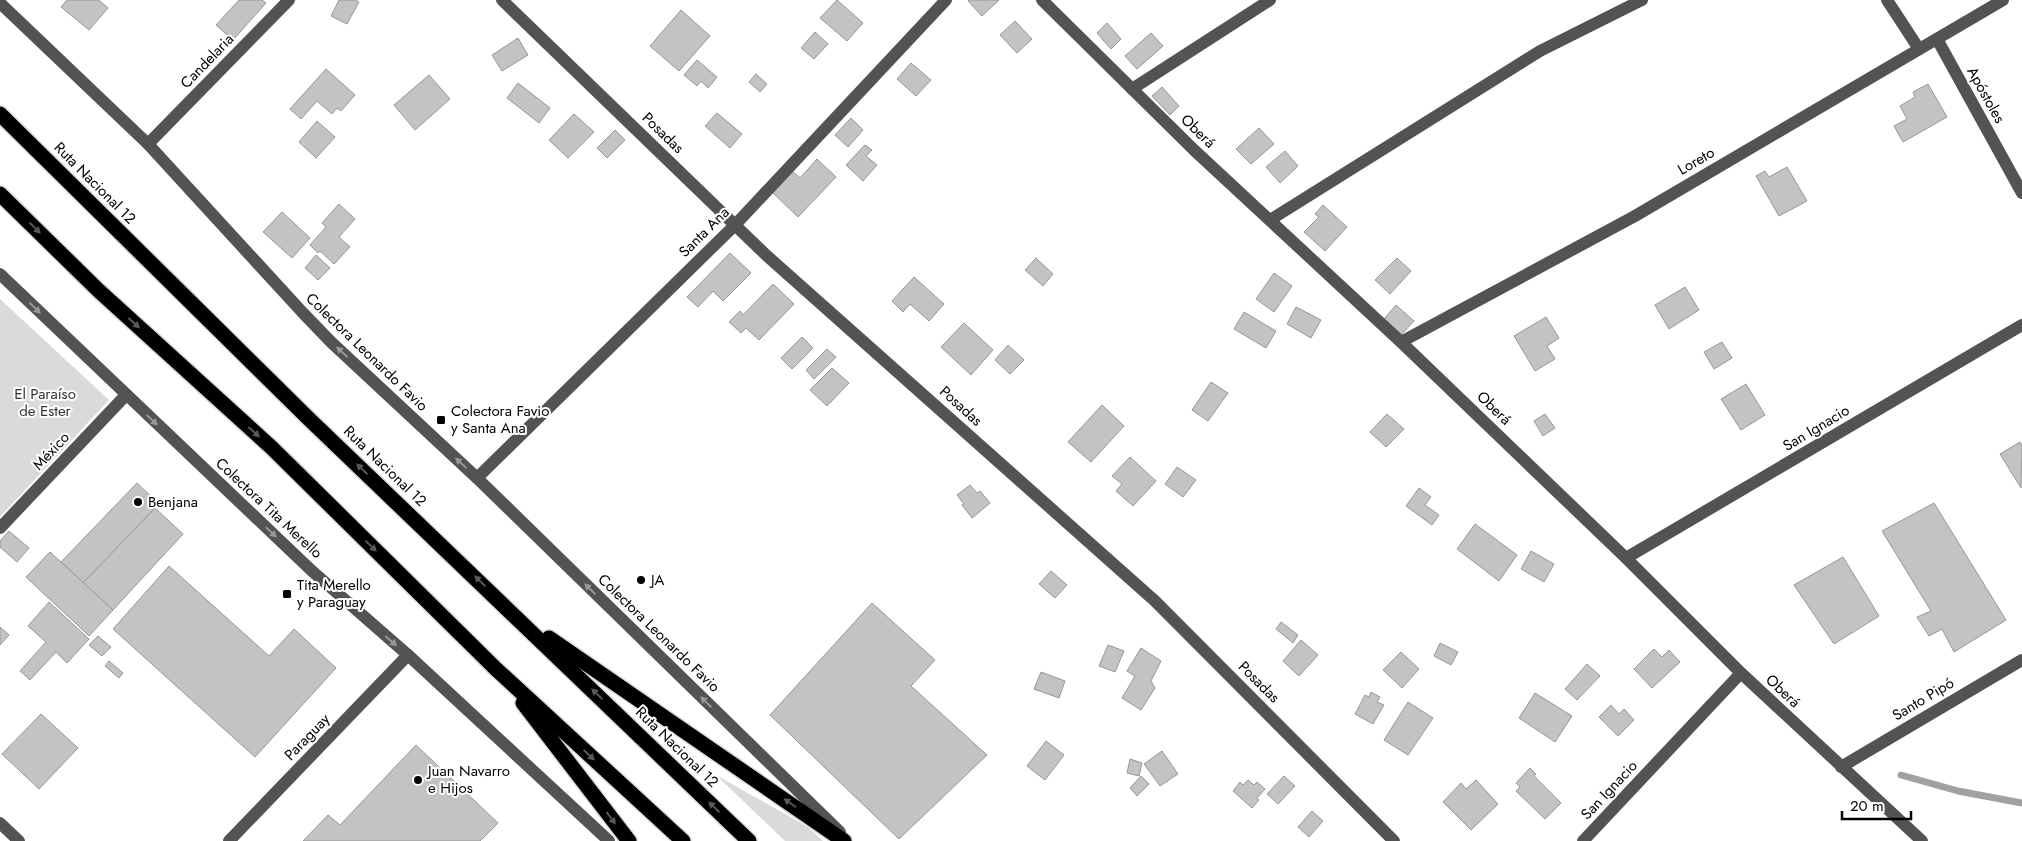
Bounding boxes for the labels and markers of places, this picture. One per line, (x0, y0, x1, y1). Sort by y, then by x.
place label: Colectora Favio y Santa Ana (451, 400, 549, 439)
marker: Colectora Favio y Santa Ana (435, 414, 447, 426)
place label: Benjana (148, 491, 198, 513)
marker: Benjana (132, 496, 144, 508)
place label: JA (649, 569, 665, 591)
place label: Tita Merello y Paraguay (297, 574, 371, 613)
marker: JA (635, 574, 647, 586)
marker: Tita Merello y Paraguay (281, 588, 293, 600)
place label: Juan Navarro e Hijos (426, 760, 510, 799)
marker: Juan Navarro e Hijos (412, 774, 424, 786)

